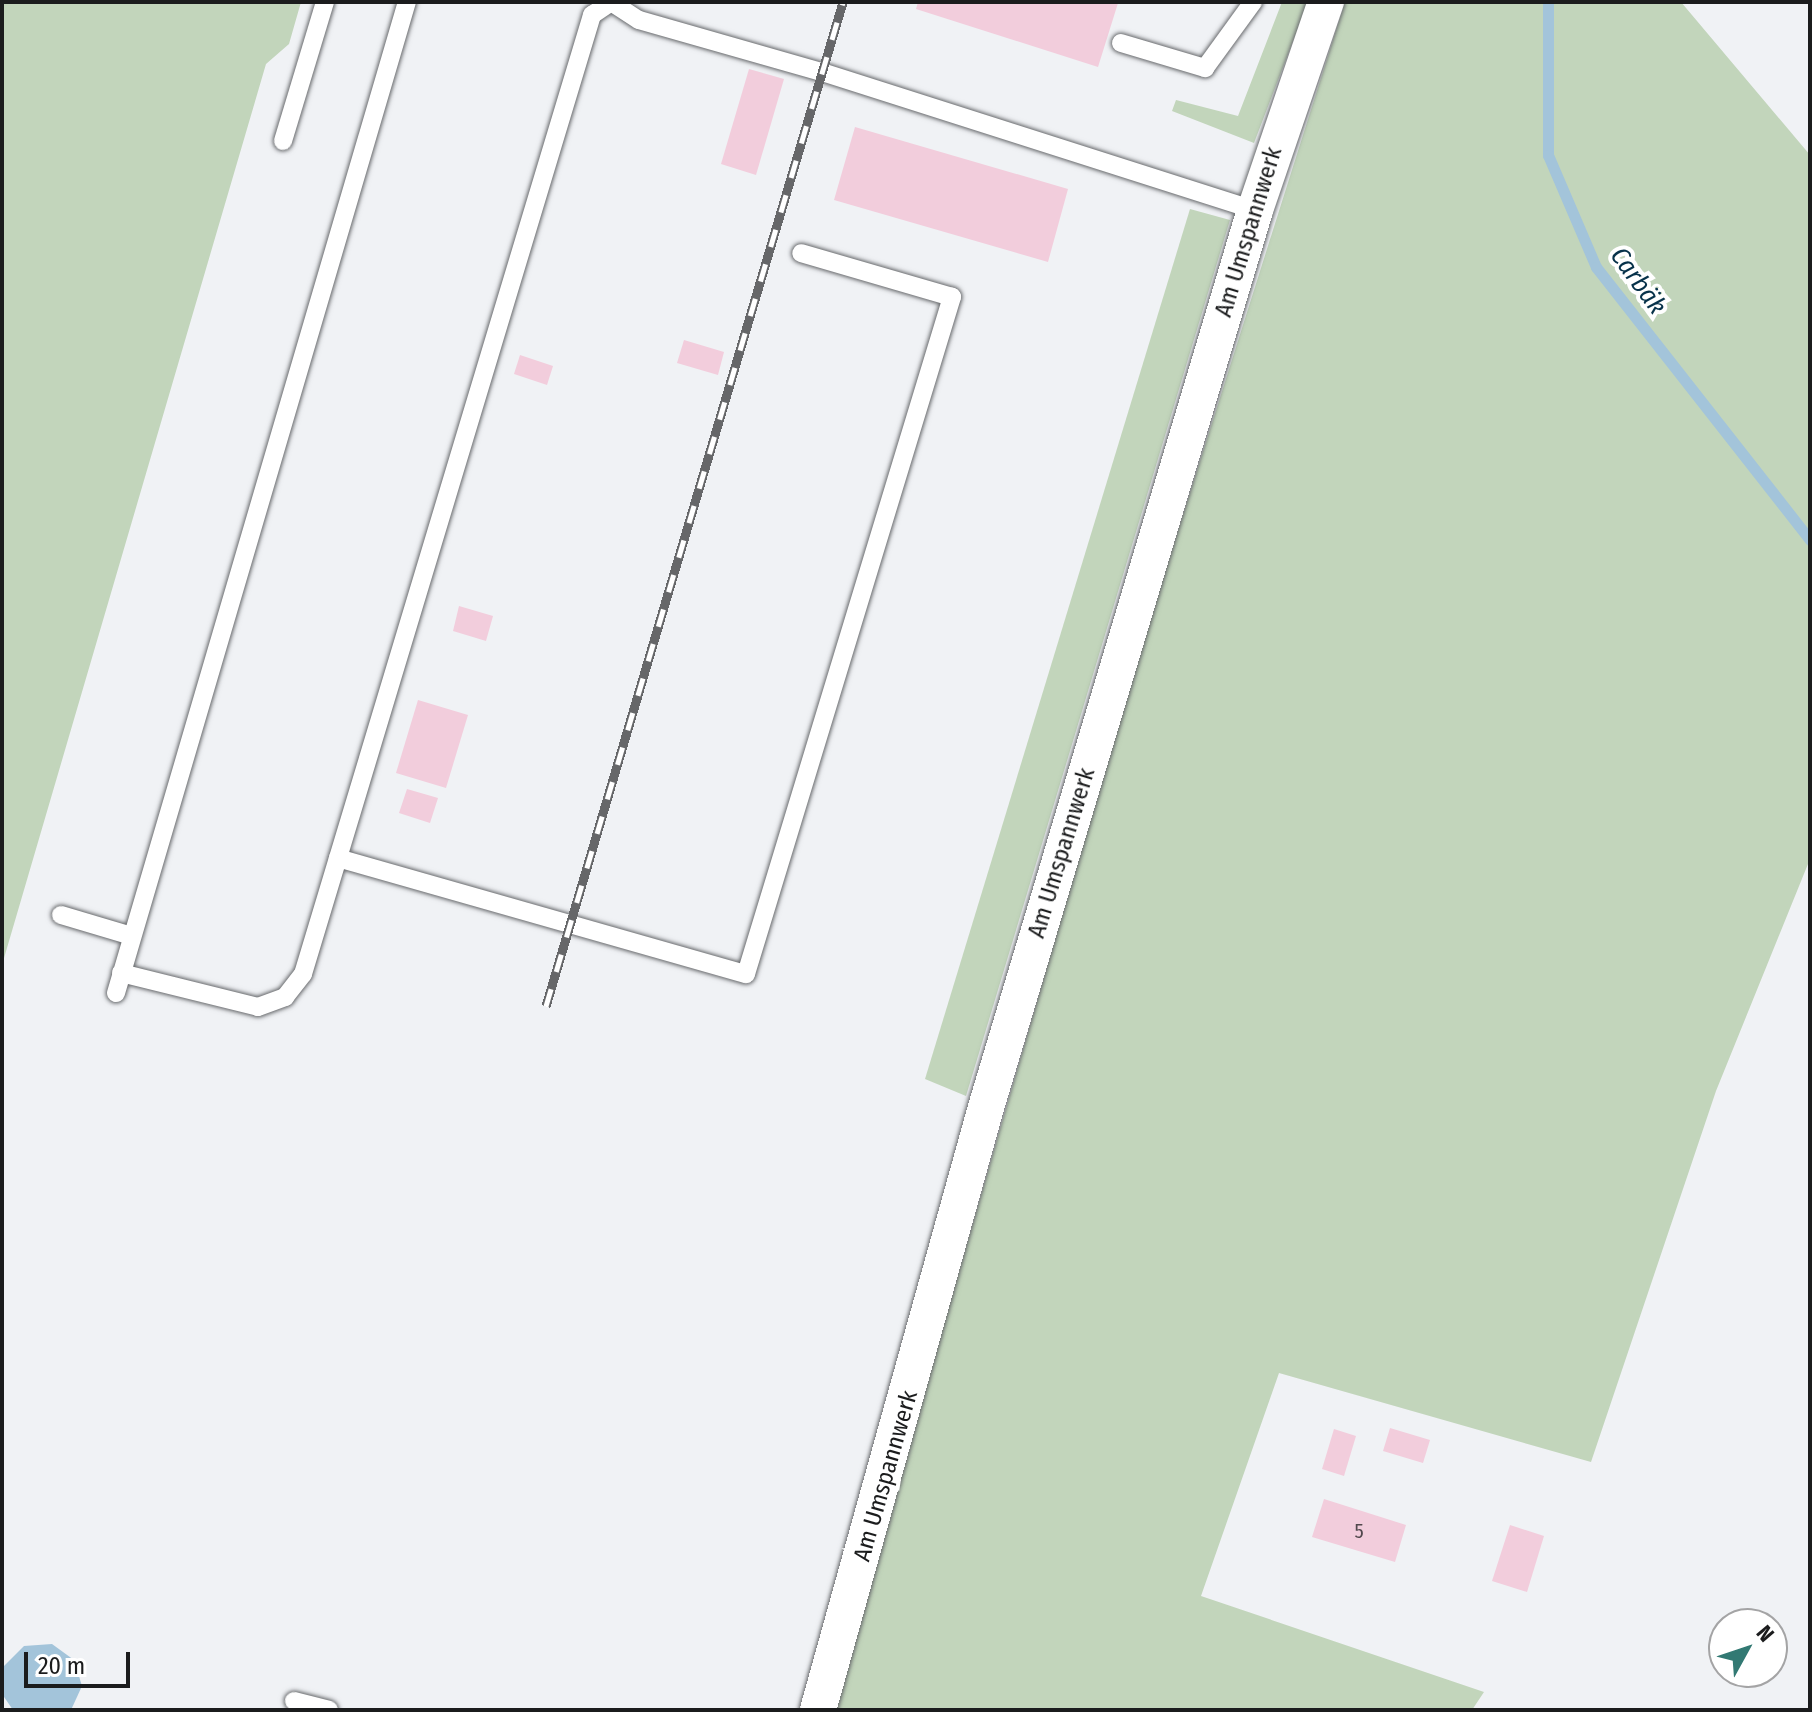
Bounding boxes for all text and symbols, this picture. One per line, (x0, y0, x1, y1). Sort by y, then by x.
street label: Am Umspannwerk (1209, 144, 1289, 320)
water label: Carbäk (1603, 241, 1673, 321)
street label: Am Umspannwerk (1022, 765, 1102, 941)
street label: Am Umspannwerk (848, 1387, 924, 1565)
house number: 5 (1354, 1519, 1364, 1543)
north arrow (1708, 1608, 1788, 1688)
text: N (1751, 1620, 1780, 1647)
scale bar (28, 1636, 134, 1686)
text: 20 m (38, 1652, 85, 1680)

